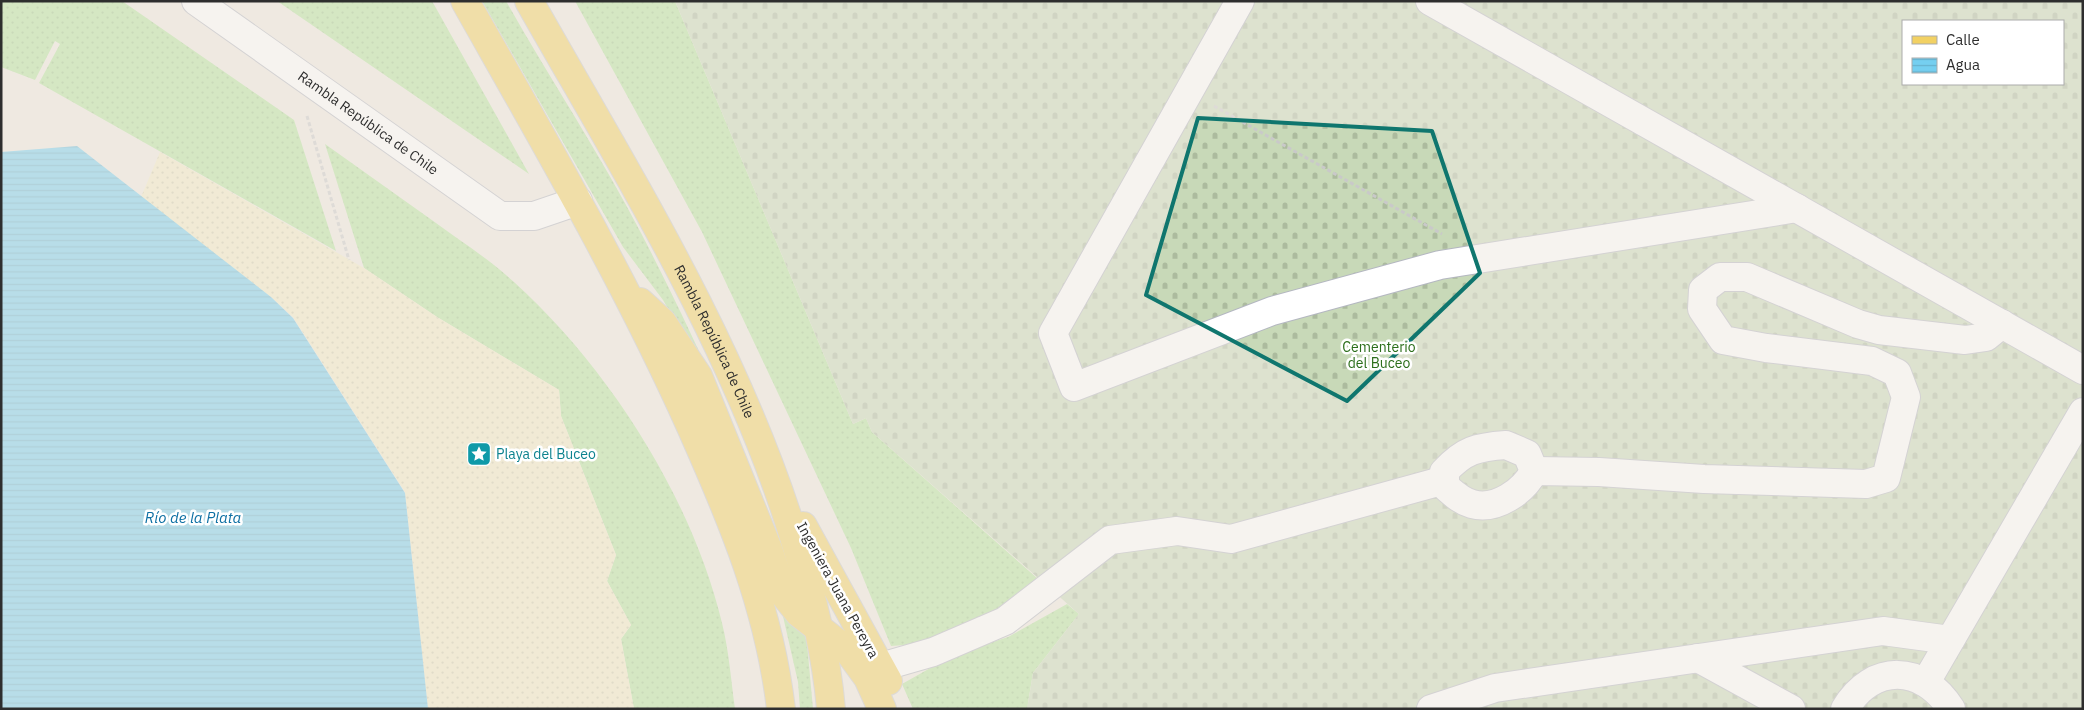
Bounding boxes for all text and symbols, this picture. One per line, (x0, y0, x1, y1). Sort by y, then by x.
legend (1902, 20, 2064, 85)
text: Calle (1946, 30, 1980, 49)
text: Agua (1946, 55, 1980, 74)
street label: Rambla República de Chile (295, 67, 442, 179)
street label: Rambla República de Chile (670, 262, 759, 421)
park label: Cementerio del Buceo (1342, 338, 1416, 372)
place icon: Playa del Buceo (466, 441, 492, 467)
place label: Playa del Buceo (496, 445, 596, 463)
water label: Río de la Plata (145, 508, 241, 527)
street label: Ingeniera Juana Pereyra (793, 519, 883, 662)

